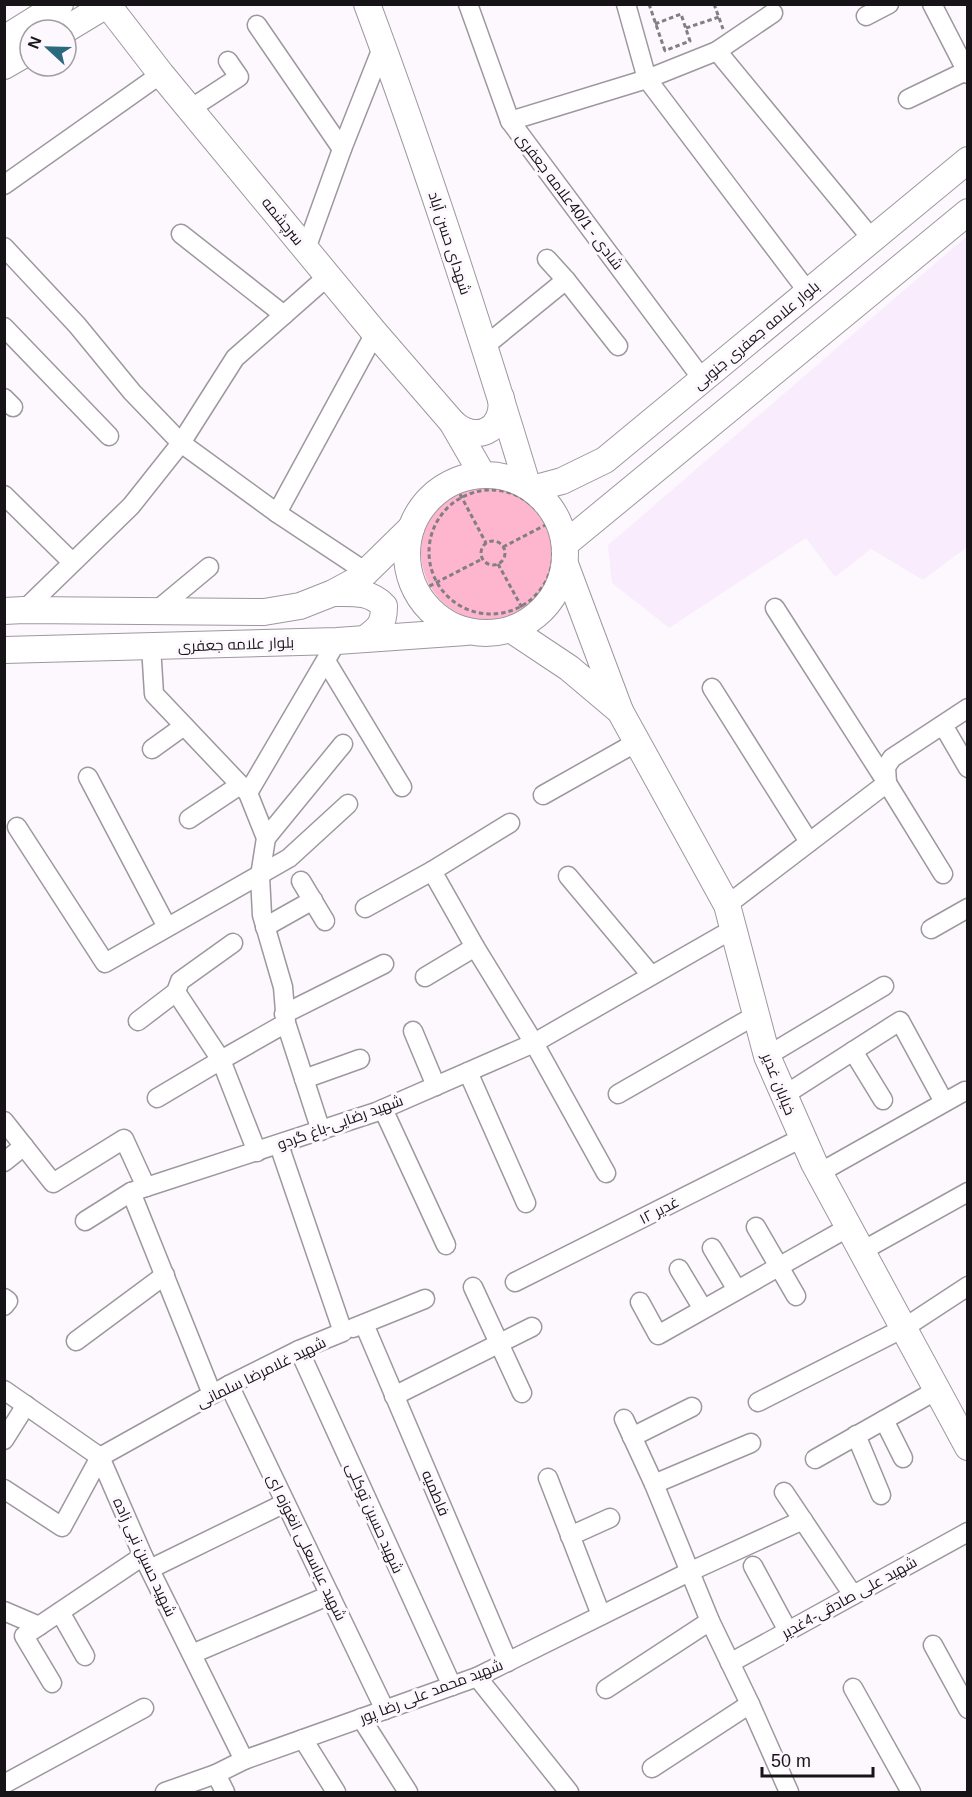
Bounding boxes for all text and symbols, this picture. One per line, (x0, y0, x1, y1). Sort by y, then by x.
north arrow (18, 18, 78, 78)
text: N (25, 34, 45, 51)
street label: شادی - 40/1علامه جعفری (511, 129, 627, 274)
street label: شهدای حسن آباد (423, 189, 475, 297)
street label: سرچشمه (257, 194, 307, 250)
street label: بلوار علامه جعفری جنوبی (690, 277, 824, 394)
street label: بلوار علامه جعفری (178, 633, 294, 657)
street label: خیابان غدیر (757, 1050, 799, 1118)
street label: شهید رضایی-باغ گردو (275, 1091, 406, 1156)
street label: غدیر ۱۲ (636, 1193, 682, 1228)
street label: شهید غلامرضا سلمانی (194, 1333, 329, 1412)
street label: شهید حسین توکلی (341, 1460, 407, 1577)
street label: فاطمیه (419, 1468, 453, 1518)
street label: شهید عباسعلی انغوزه ای (262, 1471, 350, 1624)
street label: شهید حسین نبی زاده (108, 1495, 180, 1620)
street label: شهید علی صادقی-4غدیر (778, 1553, 921, 1643)
street label: شهید محمد علی رضا پور (356, 1656, 506, 1728)
scale bar (762, 1740, 873, 1778)
text: 50 m (771, 1751, 811, 1771)

